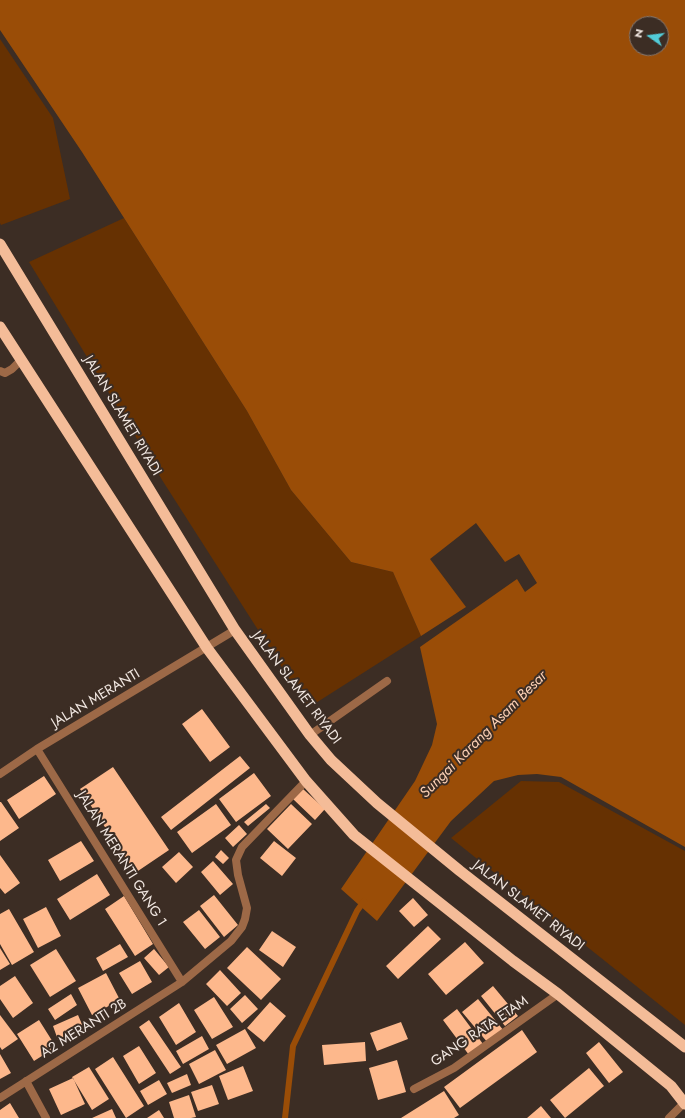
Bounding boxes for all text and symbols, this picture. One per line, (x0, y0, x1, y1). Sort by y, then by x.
north arrow (629, 16, 669, 56)
text: N (630, 27, 647, 40)
street label: JALAN SLAMET RIYADI (80, 353, 164, 479)
street label: JALAN SLAMET RIYADI (248, 628, 344, 748)
street label: JALAN MERANTI (49, 666, 143, 732)
water label: Sungai Karang Asam Besar (417, 668, 551, 802)
street label: JALAN MERANTI GANG 1 (72, 788, 170, 930)
street label: JALAN SLAMET RIYADI (469, 857, 587, 955)
street label: GANG RATA ETAM (428, 993, 532, 1071)
street label: A2 MERANTI 2B (38, 996, 130, 1062)

